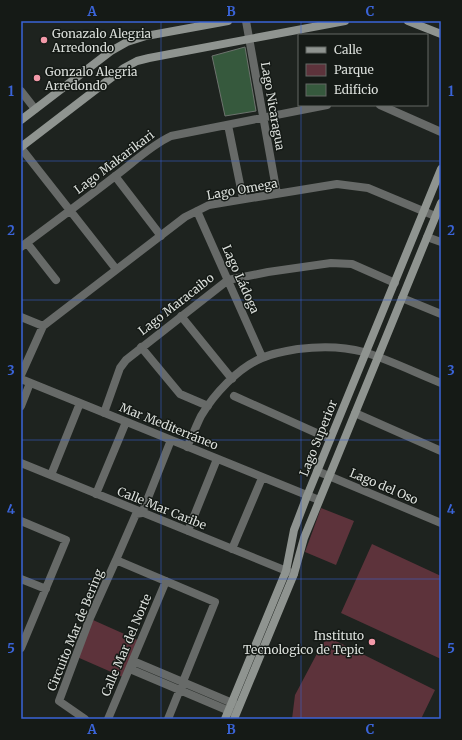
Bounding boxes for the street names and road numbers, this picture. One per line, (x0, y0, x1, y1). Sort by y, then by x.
street label: Lago Nicaragua (258, 61, 288, 152)
street label: Lago Makarikari (71, 127, 157, 197)
street label: Lago Omega (205, 175, 279, 203)
street label: Lago Ládoga (219, 242, 263, 316)
street label: Lago Maracaibo (135, 270, 217, 338)
street label: Lago Superior (296, 397, 340, 478)
street label: Mar Mediterráneo (117, 399, 221, 453)
street label: Lago del Oso (347, 465, 421, 507)
street label: Calle Mar Caribe (115, 483, 209, 533)
street label: Circuito Mar de Bering (44, 566, 107, 693)
street label: Calle Mar del Norte (98, 591, 154, 699)

